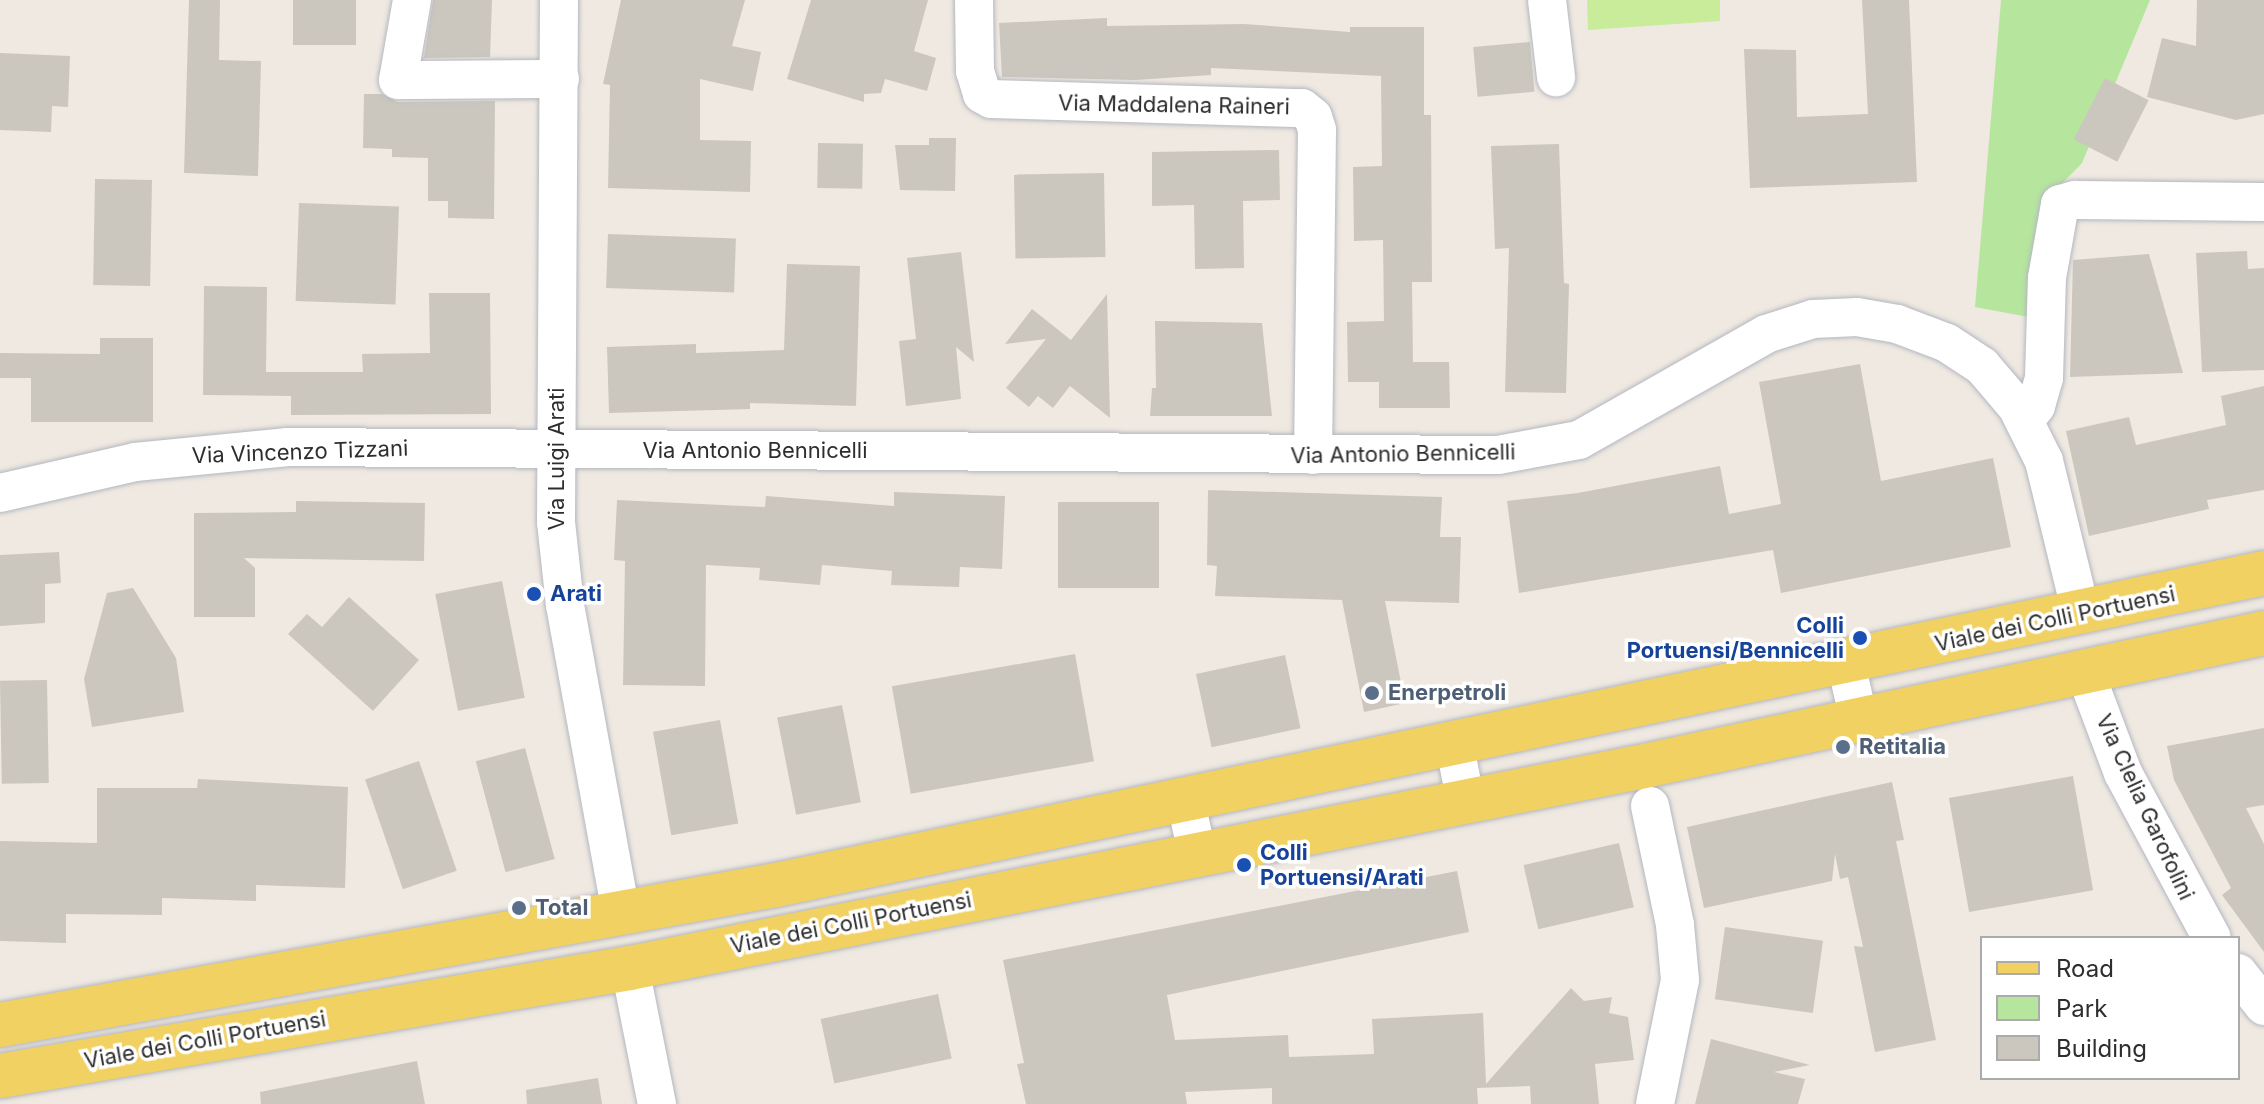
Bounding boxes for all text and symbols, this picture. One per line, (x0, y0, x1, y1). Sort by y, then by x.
street label: Via Maddalena Raineri (1058, 90, 1290, 120)
street label: Via Luigi Arati (544, 387, 570, 531)
street label: Via Vincenzo Tizzani (191, 435, 409, 469)
street label: Via Antonio Bennicelli (642, 438, 868, 464)
street label: Via Antonio Bennicelli (1290, 439, 1516, 469)
place label: Arati (550, 581, 602, 607)
street label: Viale dei Colli Portuensi (1932, 581, 2178, 657)
marker: Arati (525, 585, 543, 603)
place label: Colli Portuensi/Bennicelli (1627, 612, 1844, 664)
marker: Colli Portuensi/Bennicelli (1851, 629, 1869, 647)
place label: Enerpetroli (1388, 680, 1506, 706)
marker: Enerpetroli (1363, 684, 1381, 702)
street label: Via Clelia Garofolini (2090, 710, 2200, 904)
place label: Retitalia (1859, 734, 1946, 760)
marker: Retitalia (1834, 738, 1852, 756)
place label: Colli Portuensi/Arati (1260, 839, 1424, 890)
marker: Colli Portuensi/Arati (1235, 856, 1253, 874)
street label: Viale dei Colli Portuensi (728, 887, 974, 959)
place label: Total (535, 895, 588, 921)
marker: Total (510, 899, 528, 917)
legend (1980, 936, 2240, 1080)
text: Road (2056, 954, 2114, 983)
text: Park (2056, 994, 2107, 1023)
street label: Viale dei Colli Portuensi (82, 1006, 328, 1074)
text: Building (2056, 1034, 2147, 1063)

